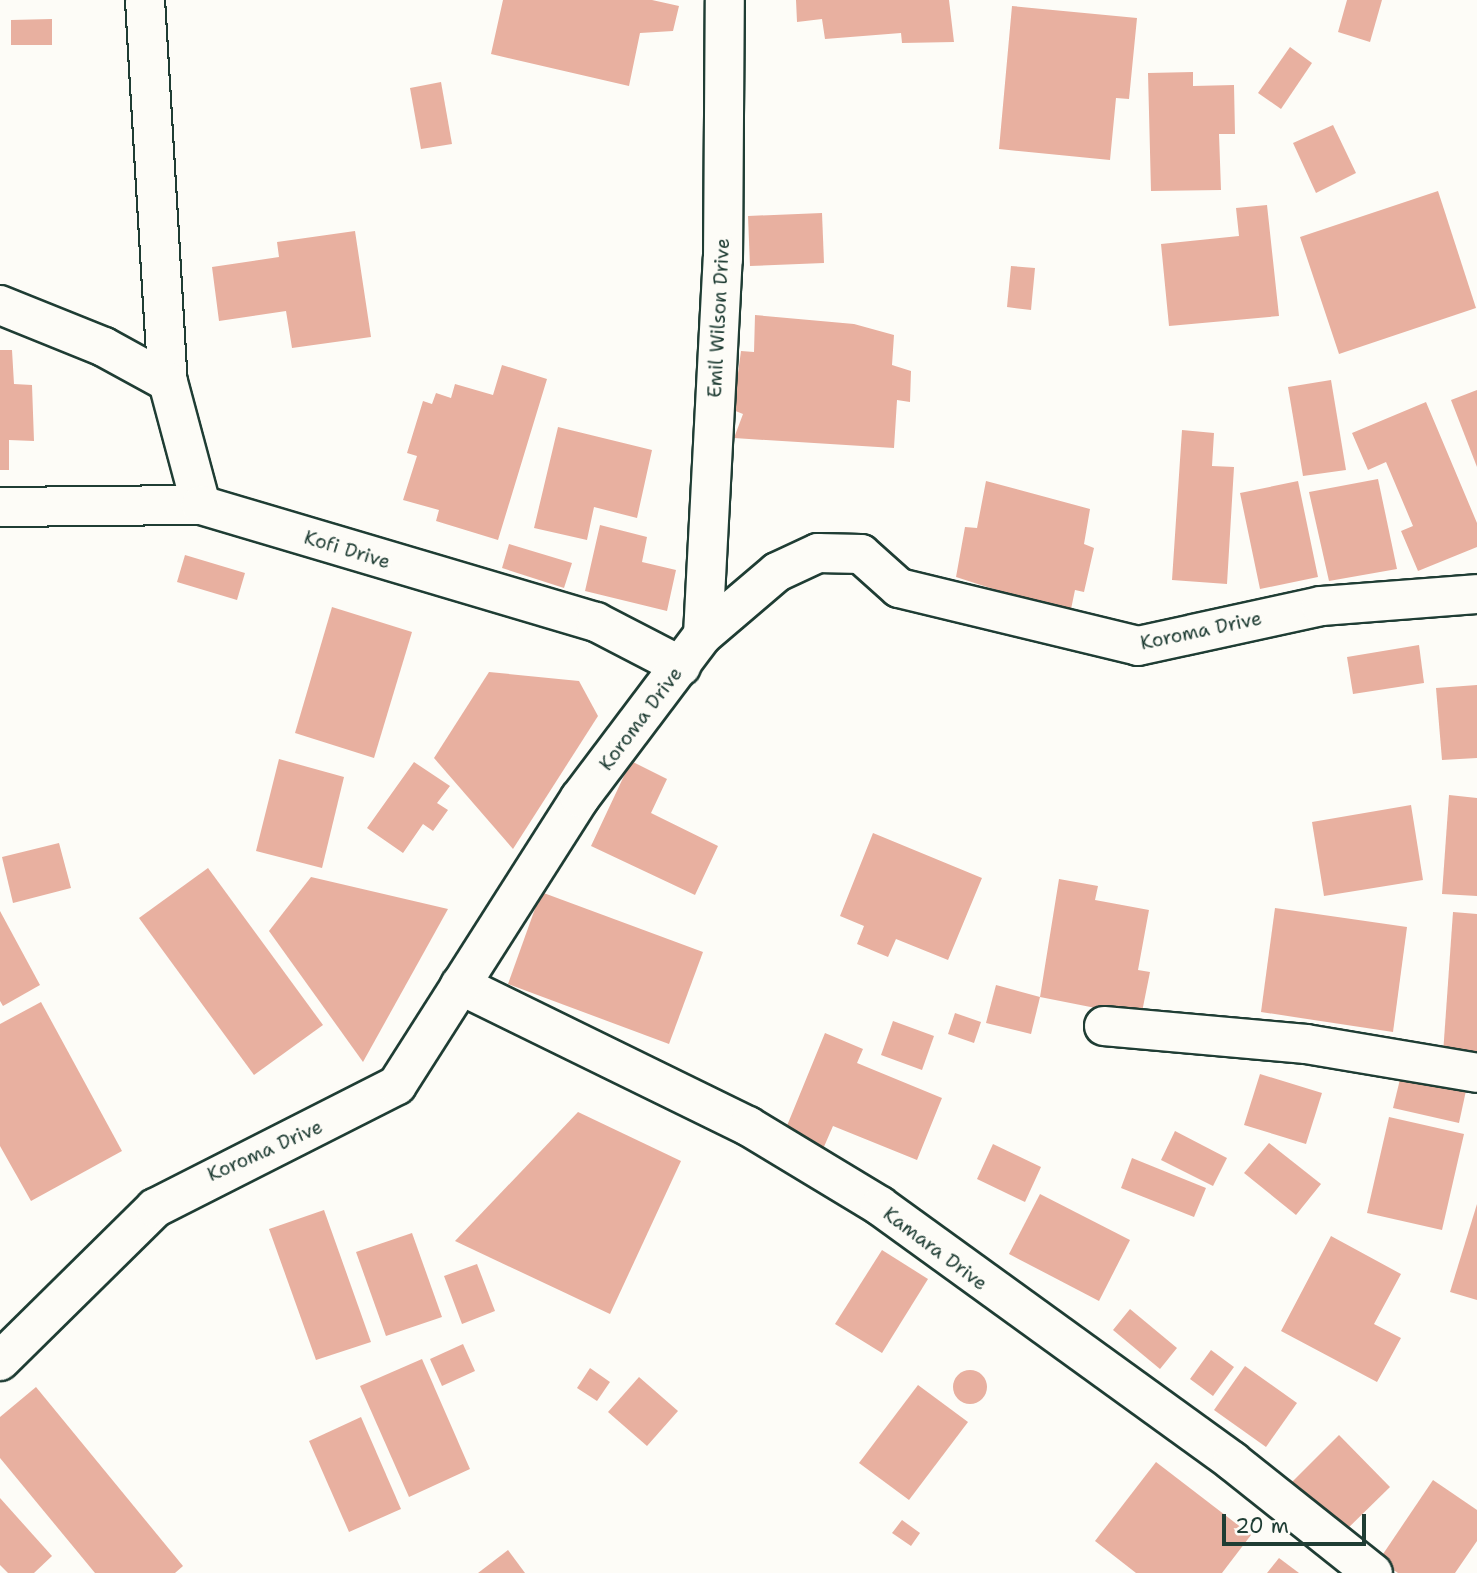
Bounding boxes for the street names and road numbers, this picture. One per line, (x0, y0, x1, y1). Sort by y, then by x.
street label: Emil Wilson Drive (703, 238, 735, 398)
street label: Kofi Drive (301, 526, 393, 574)
street label: Koroma Drive (1138, 607, 1264, 655)
street label: Koroma Drive (595, 663, 687, 775)
street label: Koroma Drive (204, 1115, 326, 1187)
street label: Kamara Drive (879, 1203, 991, 1295)

